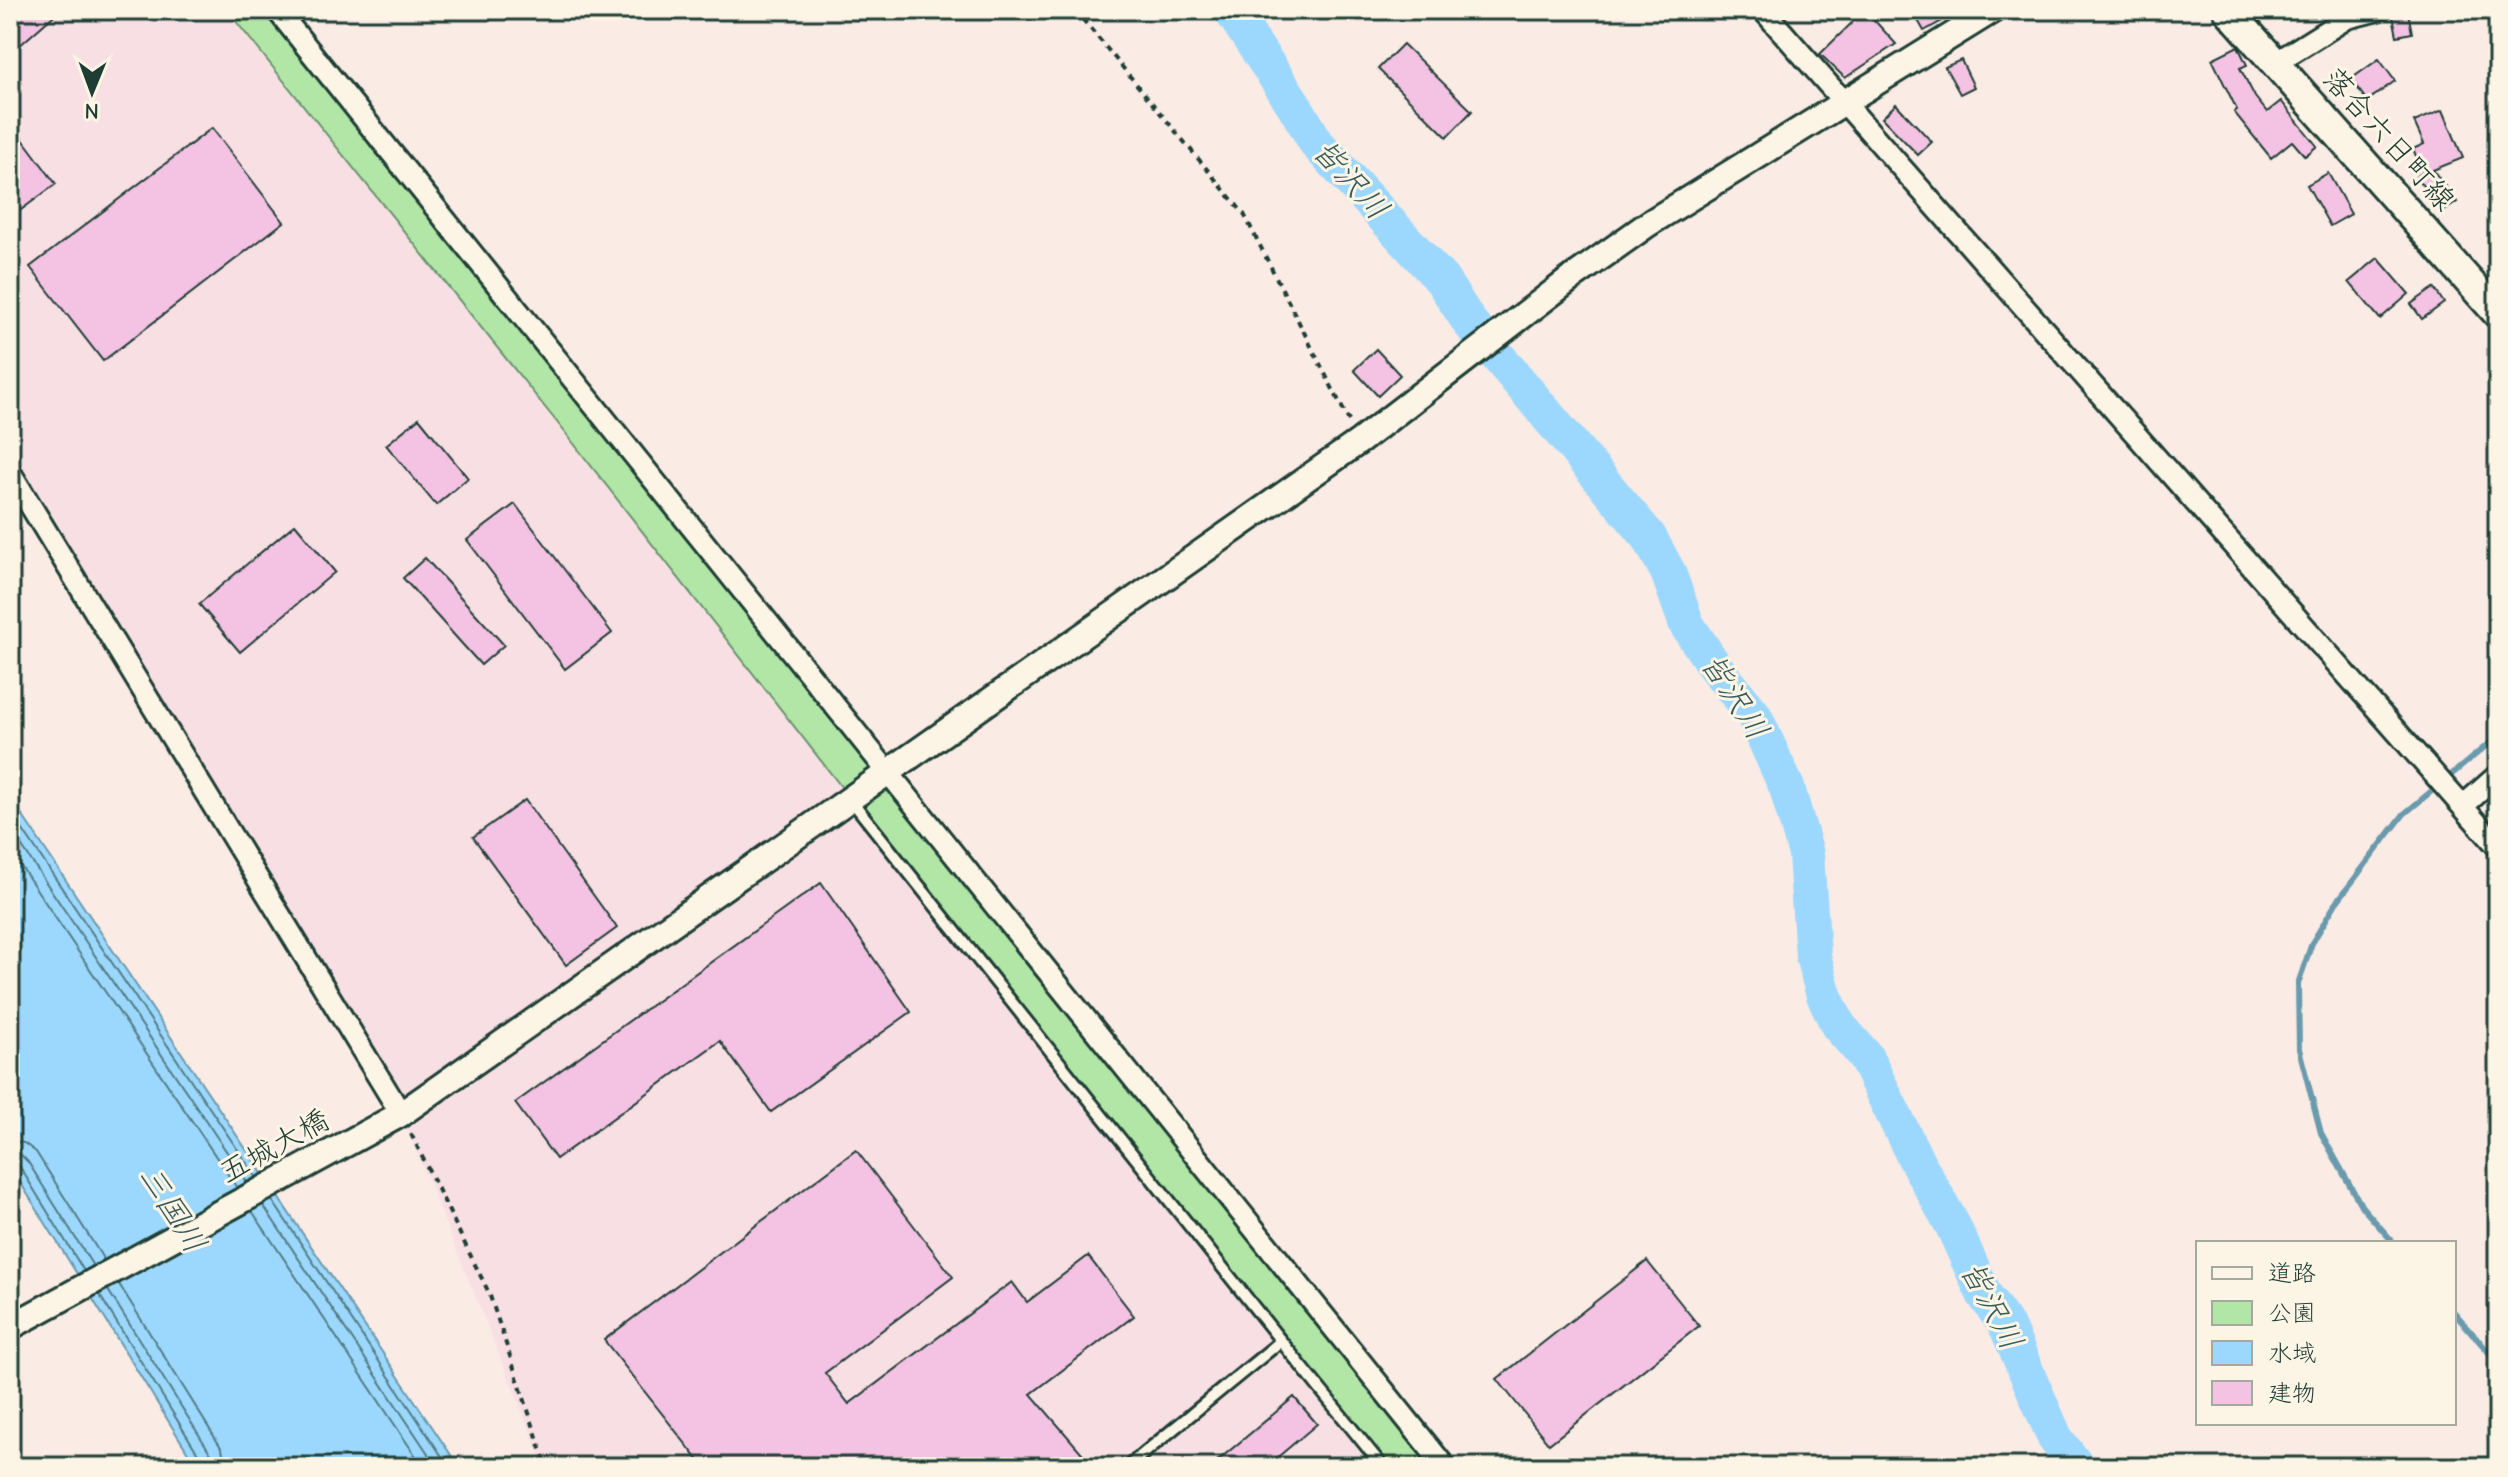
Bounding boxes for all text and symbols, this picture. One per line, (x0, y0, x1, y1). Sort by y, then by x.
north arrow (52, 52, 132, 132)
street label: 落合六日町線 (2315, 61, 2462, 218)
text: N (84, 98, 99, 124)
water label: 皆沢川 (1305, 131, 1397, 227)
water label: 皆沢川 (1693, 646, 1776, 747)
street label: 五城大橋 (213, 1102, 335, 1191)
water label: 三国川 (131, 1159, 214, 1260)
legend (2196, 1241, 2456, 1425)
water label: 皆沢川 (1953, 1254, 2030, 1356)
text: 道路 (2268, 1259, 2316, 1287)
text: 公園 (2268, 1299, 2316, 1327)
text: 水域 (2268, 1339, 2316, 1367)
text: 建物 (2268, 1379, 2316, 1407)

